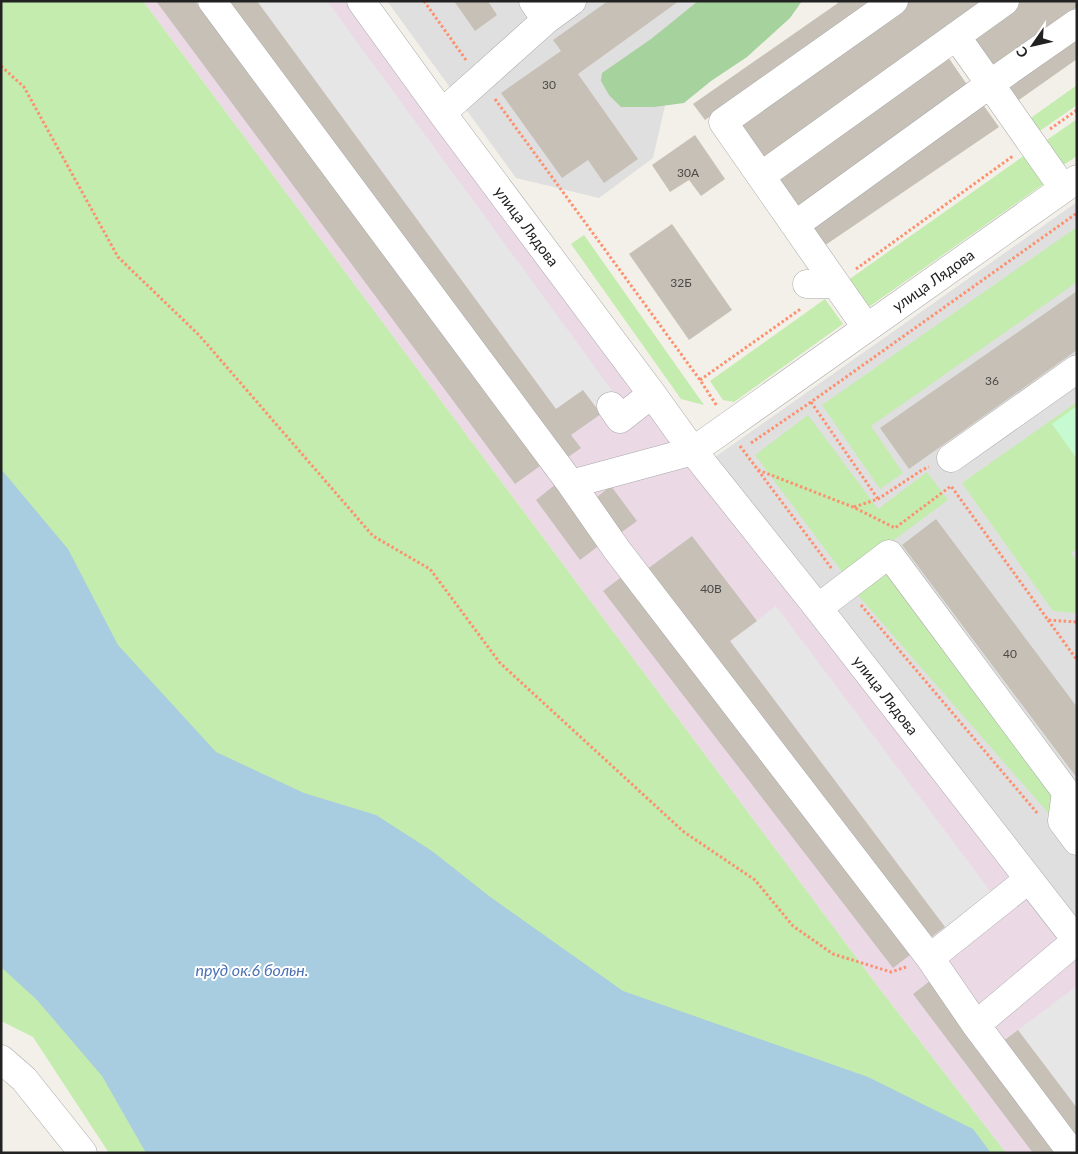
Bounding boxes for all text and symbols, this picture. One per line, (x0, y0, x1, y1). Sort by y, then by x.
north arrow (1008, 20, 1058, 70)
text: С (1012, 43, 1031, 61)
house number: 30 (542, 77, 556, 92)
house number: 30А (677, 165, 700, 180)
street label: улица Лядова (491, 182, 563, 270)
street label: улица Лядова (889, 245, 977, 315)
house number: 32Б (670, 275, 692, 290)
house number: 36 (985, 373, 999, 388)
house number: 40В (700, 581, 722, 596)
house number: 40 (1003, 646, 1017, 661)
street label: улица Лядова (850, 652, 922, 738)
water label: пруд ок.6 больн. (195, 960, 309, 979)

